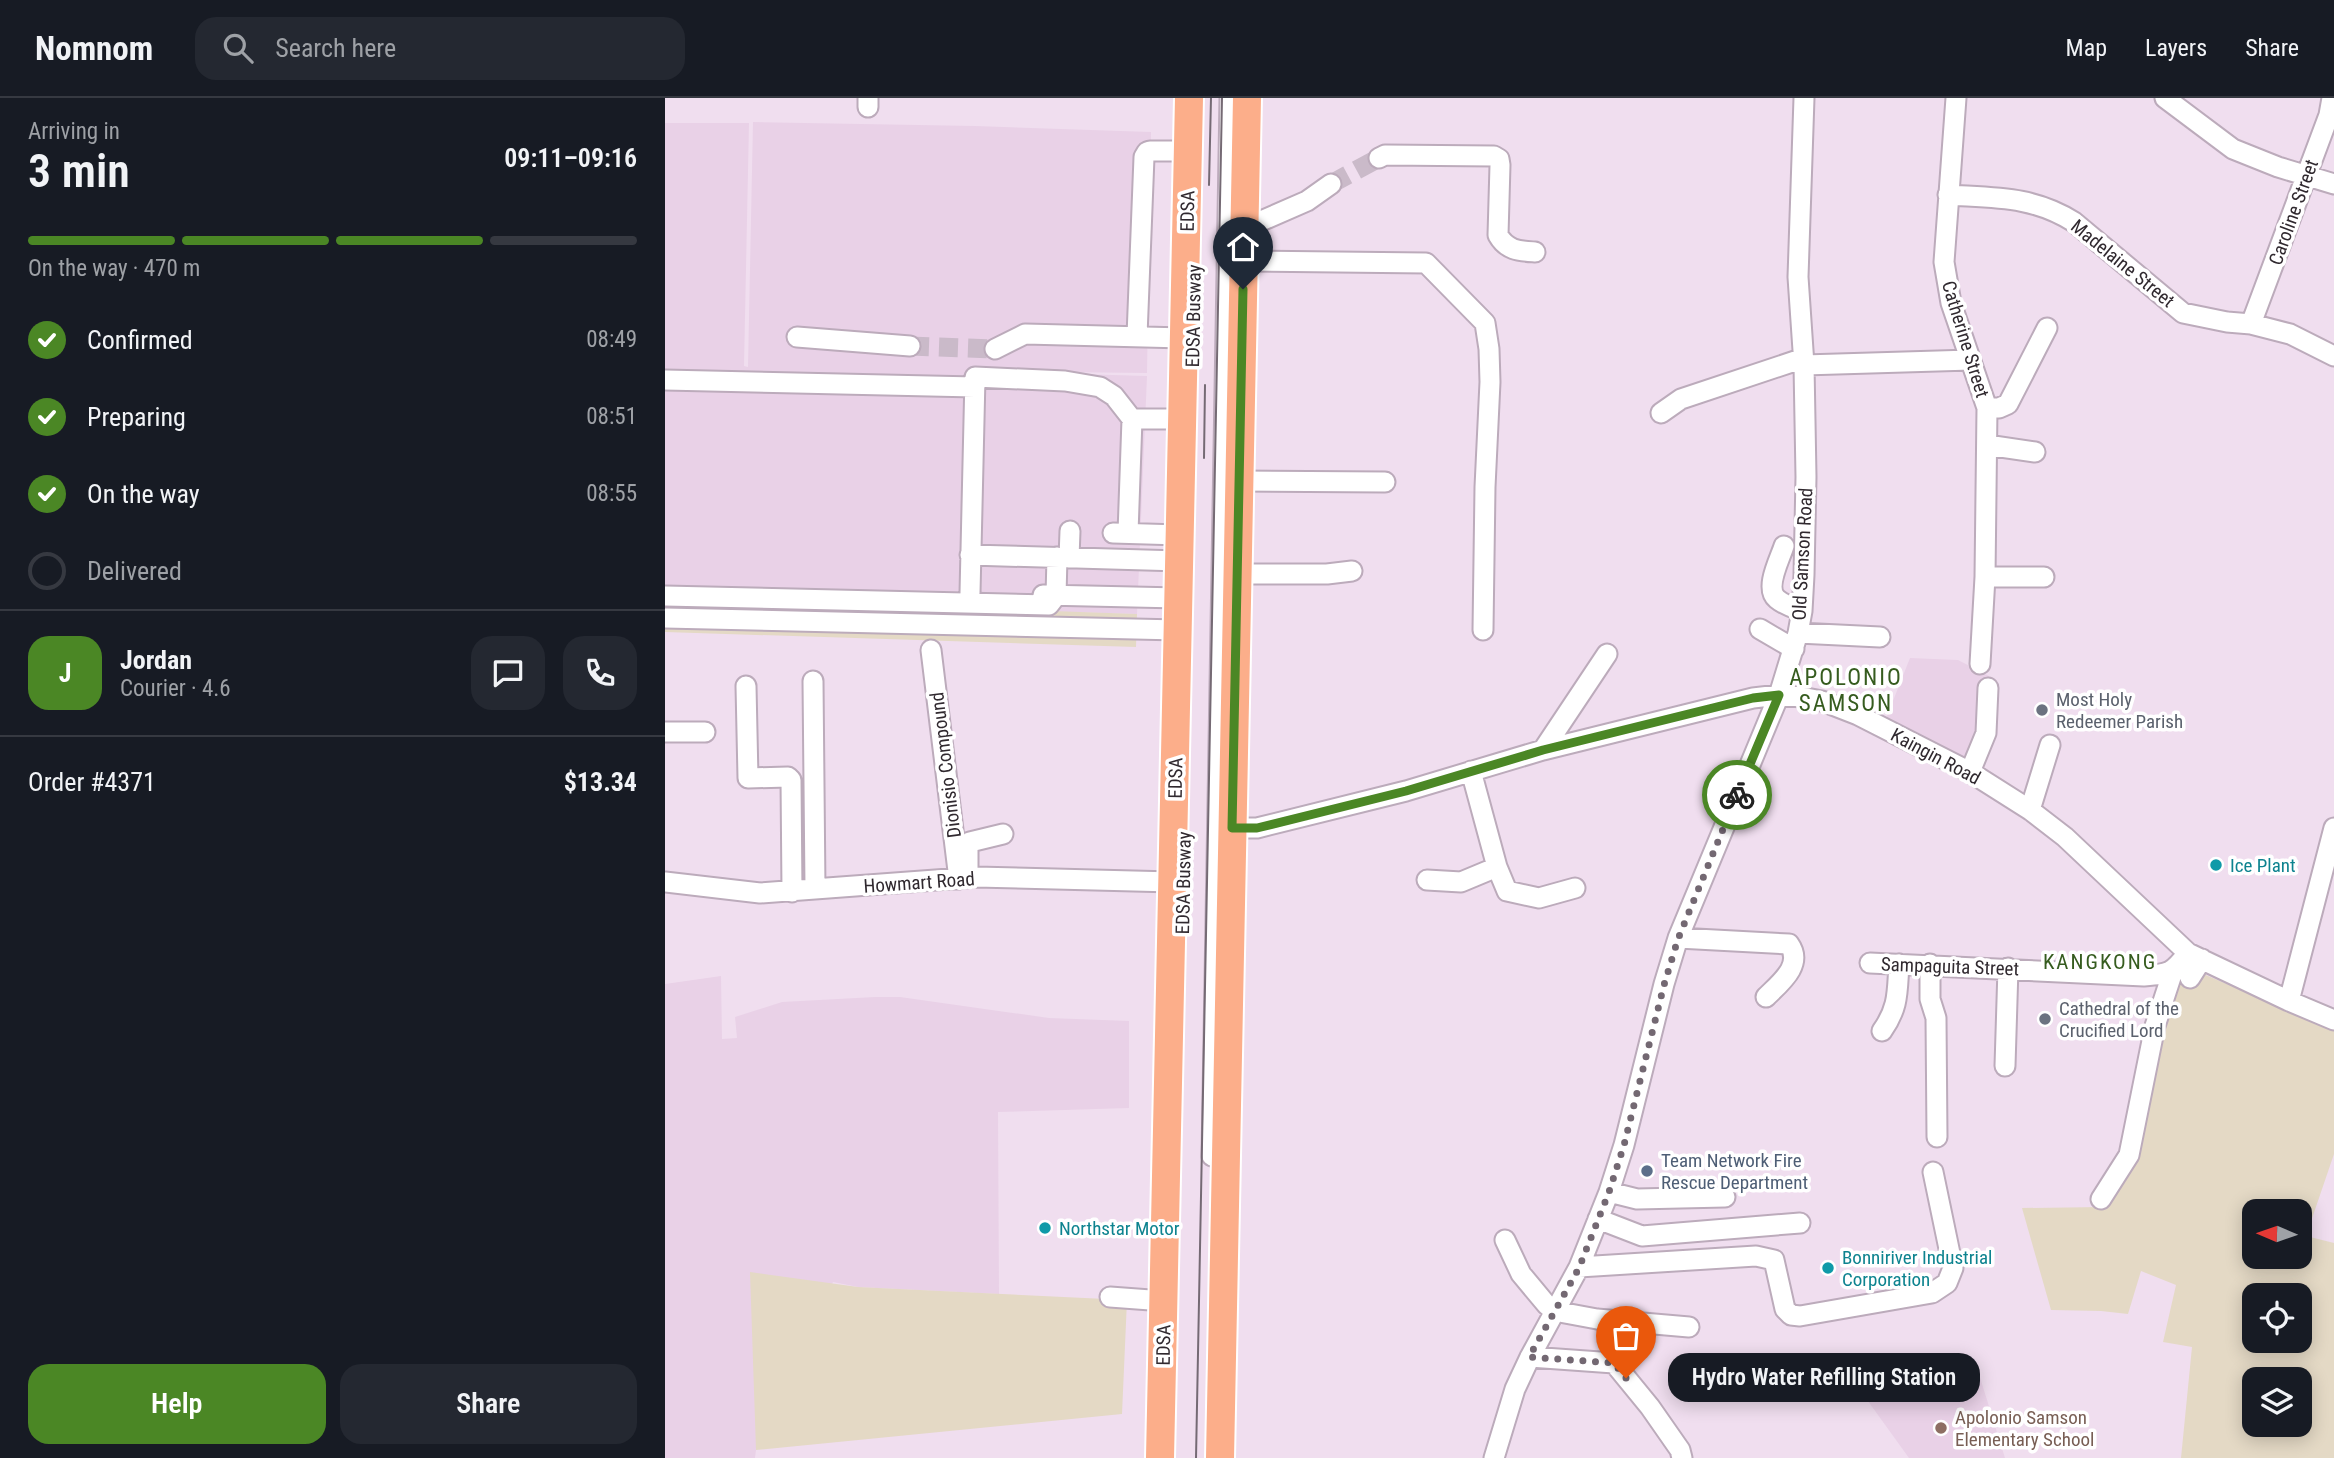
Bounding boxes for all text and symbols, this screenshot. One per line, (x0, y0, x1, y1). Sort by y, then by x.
search box (195, 17, 685, 80)
text: Nomnom (35, 29, 153, 68)
icon: search (219, 29, 257, 67)
text: Search here (275, 33, 396, 63)
text: Map (2066, 34, 2107, 62)
text: Layers (2145, 34, 2207, 62)
text: Share (2245, 34, 2299, 62)
text: Arriving in (28, 118, 120, 145)
text: 09:11–09:16 (504, 143, 637, 173)
text: 3 min (28, 144, 130, 198)
street label: Caroline Street (2264, 156, 2323, 268)
street label: EDSA (1176, 190, 1199, 232)
street label: Madelaine Street (2066, 215, 2179, 312)
pin (1213, 217, 1273, 289)
icon: home (1224, 228, 1262, 266)
text: On the way · 470 m (28, 255, 200, 282)
street label: EDSA Busway (1181, 264, 1206, 368)
street label: Catherine Street (1937, 278, 1994, 400)
icon: check (28, 321, 66, 359)
text: Confirmed (87, 325, 193, 355)
text: 08:49 (586, 326, 637, 353)
icon: check (28, 398, 66, 436)
text: Preparing (87, 402, 186, 432)
text: 08:51 (586, 403, 637, 430)
icon: check (28, 475, 66, 513)
text: On the way (87, 479, 200, 509)
text: 08:55 (586, 480, 637, 507)
street label: Old Samson Road (1788, 487, 1817, 621)
text: Delivered (87, 556, 182, 586)
button: chat (471, 636, 545, 710)
button: phone (563, 636, 637, 710)
text: Jordan (120, 645, 192, 675)
text: J (59, 658, 71, 688)
district label: APOLONIO SAMSON (1789, 664, 1903, 717)
text: Courier · 4.6 (120, 675, 231, 702)
place label: Most Holy Redeemer Parish (2056, 688, 2183, 733)
street label: Dionisio Compound (925, 691, 966, 839)
marker: Most Holy Redeemer Parish (2034, 702, 2050, 718)
street label: Kaingin Road (1887, 723, 1985, 790)
street label: EDSA (1164, 757, 1187, 799)
courier (1702, 760, 1772, 830)
text: Order #4371 (28, 767, 156, 797)
text: $13.34 (564, 767, 637, 797)
icon: bike (1718, 776, 1756, 814)
street label: EDSA Busway (1171, 831, 1196, 935)
place label: Ice Plant (2230, 854, 2296, 877)
marker: Ice Plant (2208, 857, 2224, 873)
street label: Howmart Road (863, 867, 975, 898)
district label: KANGKONG (2043, 950, 2157, 974)
street label: Sampaguita Street (1880, 953, 2019, 980)
place label: Cathedral of the Crucified Lord (2059, 997, 2179, 1042)
marker: Cathedral of the Crucified Lord (2037, 1011, 2053, 1027)
place label: Team Network Fire Rescue Department (1661, 1149, 1808, 1194)
marker: Team Network Fire Rescue Department (1639, 1163, 1655, 1179)
north arrow (2242, 1199, 2312, 1269)
map controls (2242, 1199, 2312, 1437)
place label: Northstar Motor (1059, 1217, 1180, 1240)
marker: Northstar Motor (1037, 1220, 1053, 1236)
place label: Bonniriver Industrial Corporation (1842, 1246, 1992, 1291)
marker: Bonniriver Industrial Corporation (1820, 1260, 1836, 1276)
button: locate (2242, 1283, 2312, 1353)
pin (1596, 1306, 1656, 1378)
icon: bag (1607, 1317, 1645, 1355)
street label: EDSA (1152, 1324, 1175, 1366)
callout: Hydro Water Refilling Station (1668, 1354, 1979, 1402)
button: Help (28, 1364, 326, 1444)
button: Share (340, 1364, 637, 1444)
text: Hydro Water Refilling Station (1692, 1364, 1956, 1391)
button: layers (2242, 1367, 2312, 1437)
place label: Apolonio Samson Elementary School (1955, 1406, 2094, 1451)
marker: Apolonio Samson Elementary School (1933, 1420, 1949, 1436)

